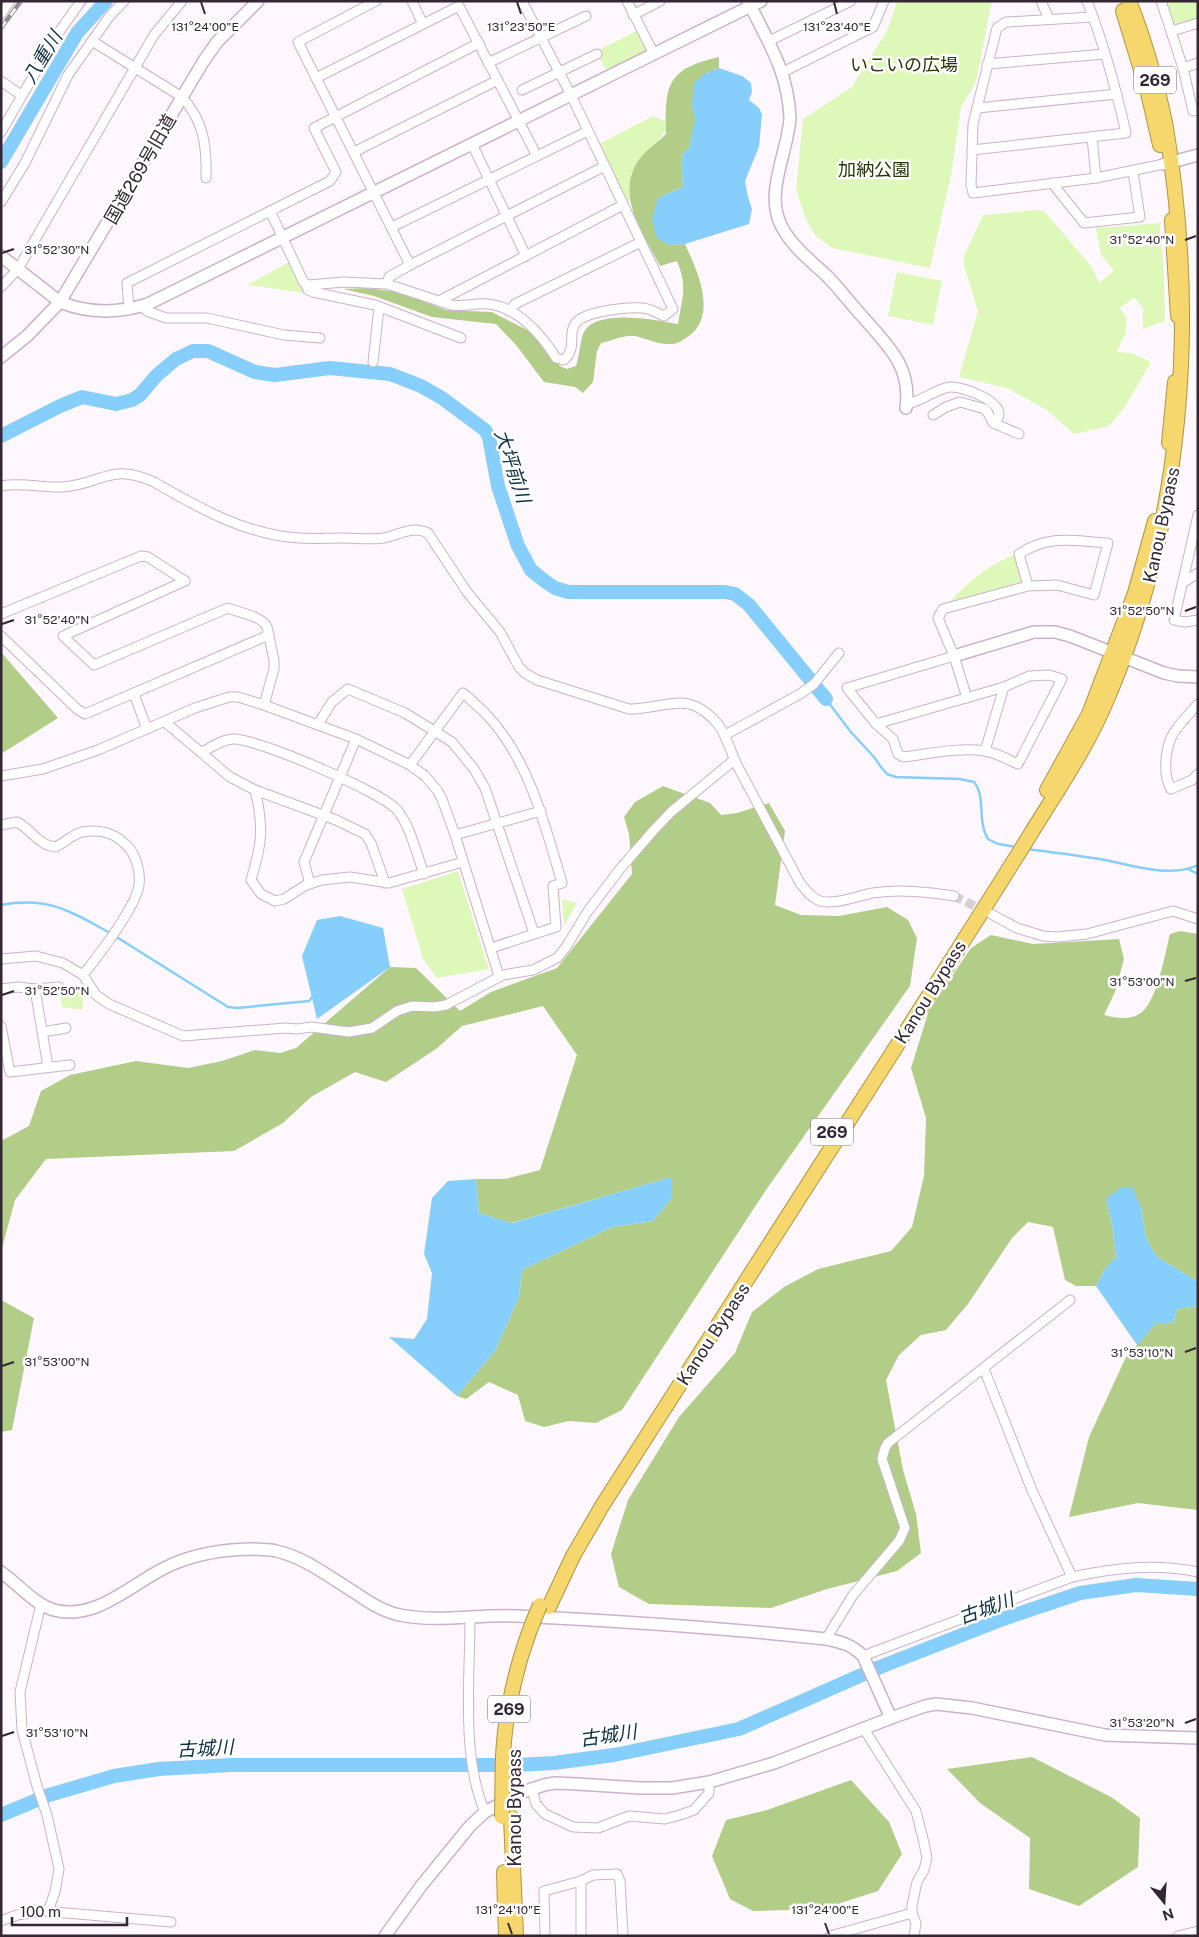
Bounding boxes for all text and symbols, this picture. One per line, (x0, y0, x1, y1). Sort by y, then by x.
text: 131°24'00"E (171, 20, 239, 34)
text: 131°23'50"E (487, 20, 555, 34)
text: 131°23'40"E (803, 20, 871, 34)
water label: 八重川 (18, 25, 67, 87)
park label: いこいの広場 (850, 54, 958, 75)
road number: 269 (1134, 66, 1176, 94)
street label: 国道269号旧道 (100, 110, 180, 228)
park label: 加納公園 (838, 159, 910, 180)
text: 31°52'40"N (1110, 233, 1174, 247)
text: 31°52'30"N (25, 243, 89, 257)
water label: 大坪前川 (491, 426, 536, 507)
street label: Kanou Bypass (1138, 465, 1184, 585)
text: 31°52'50"N (1110, 604, 1175, 618)
text: 31°52'40"N (25, 613, 89, 627)
street label: Kanou Bypass (890, 937, 970, 1047)
text: 31°53'00"N (1110, 975, 1175, 989)
text: 31°52'50"N (25, 984, 90, 998)
road number: 269 (811, 1118, 853, 1146)
street label: Kanou Bypass (672, 1279, 754, 1389)
text: 31°53'10"N (1111, 1346, 1173, 1360)
text: 31°53'00"N (25, 1355, 90, 1369)
water label: 古城川 (955, 1587, 1018, 1628)
road number: 269 (488, 1696, 530, 1722)
text: 31°53'20"N (1110, 1716, 1174, 1730)
water label: 古城川 (578, 1720, 640, 1750)
text: 31°53'10"N (26, 1726, 88, 1740)
water label: 古城川 (176, 1735, 236, 1760)
street label: Kanou Bypass (504, 1749, 525, 1867)
north arrow (1139, 1877, 1189, 1927)
scale bar (12, 1894, 128, 1926)
text: 100 m (20, 1903, 61, 1920)
text: 131°24'10"E (475, 1903, 541, 1917)
text: 131°24'00"E (791, 1903, 859, 1917)
text: N (1160, 1905, 1176, 1924)

